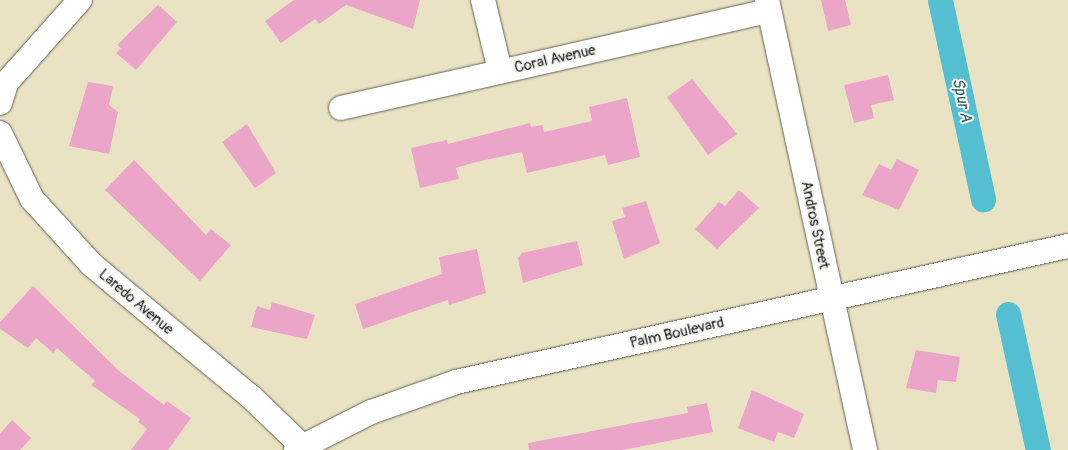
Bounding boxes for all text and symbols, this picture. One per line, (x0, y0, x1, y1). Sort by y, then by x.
street label: Coral Avenue (513, 41, 597, 77)
water label: Spur A (948, 76, 976, 124)
street label: Andros Street (797, 179, 833, 271)
street label: Laredo Avenue (95, 265, 177, 339)
street label: Palm Boulevard (628, 313, 726, 353)

